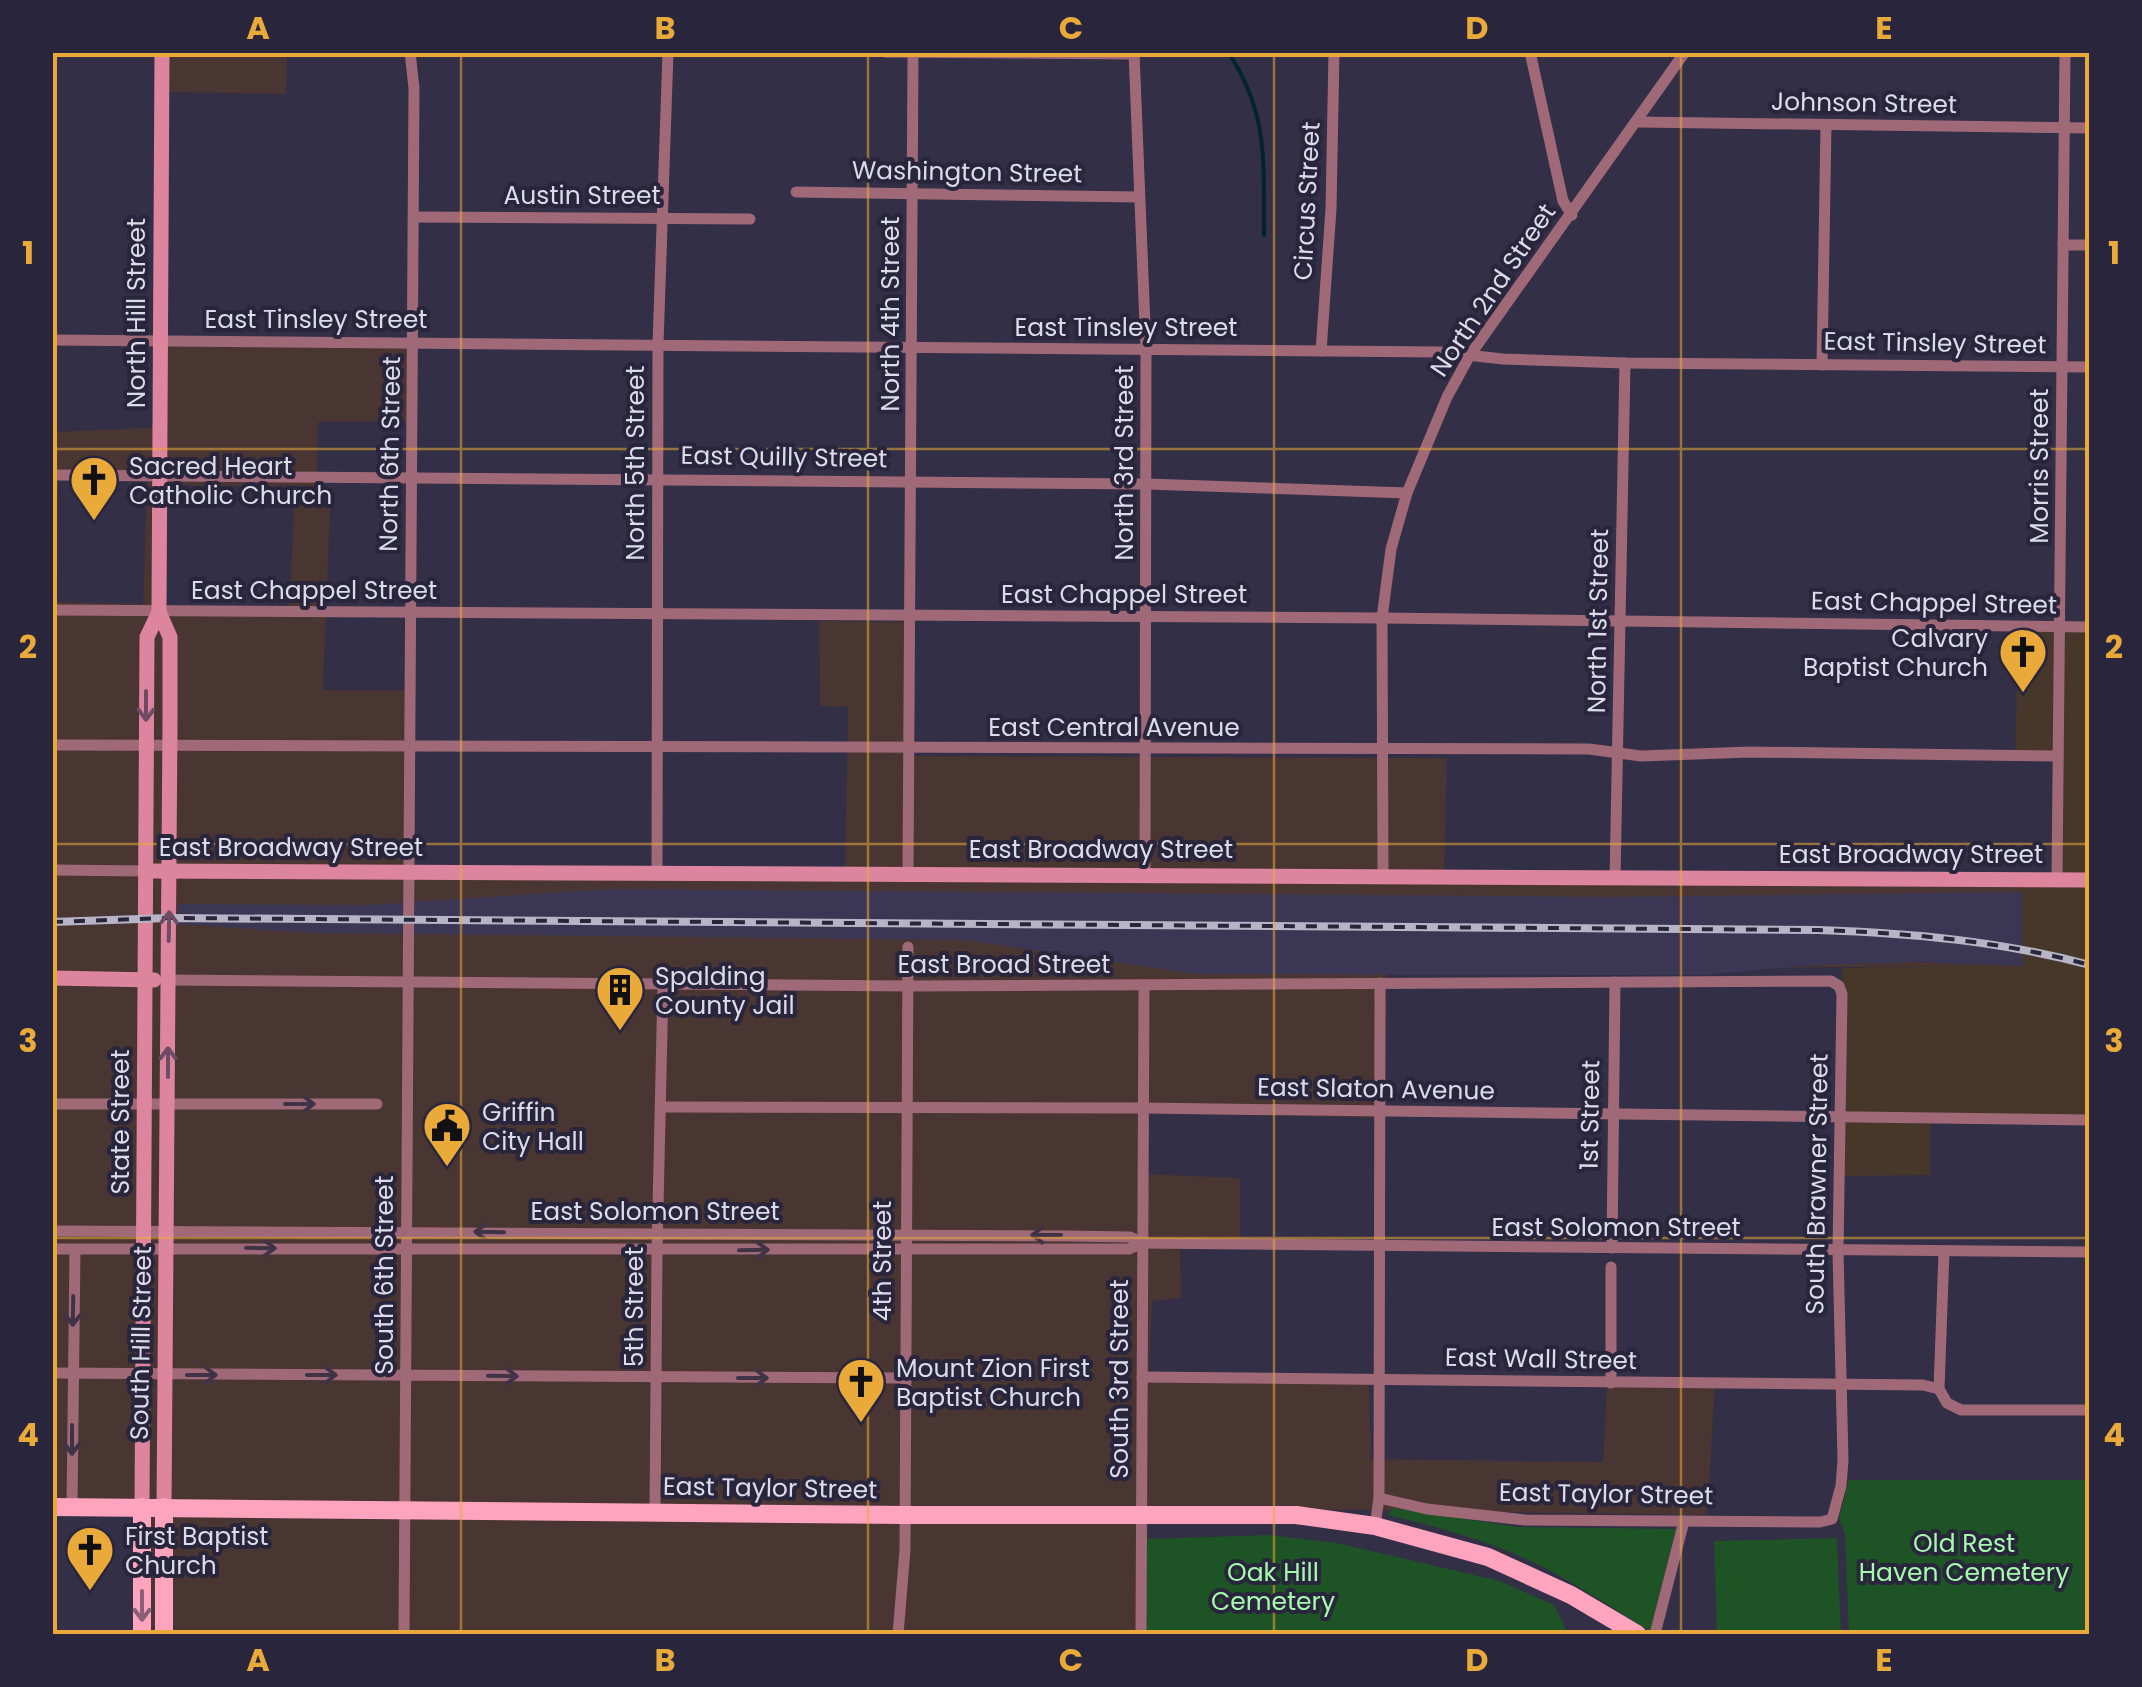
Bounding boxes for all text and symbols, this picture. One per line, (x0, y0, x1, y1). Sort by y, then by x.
text: A (246, 5, 270, 50)
text: B (654, 5, 676, 50)
text: C (1059, 5, 1083, 50)
text: D (1465, 5, 1489, 50)
text: E (1875, 5, 1893, 50)
street label: Johnson Street (1771, 84, 1957, 122)
street label: Circus Street (1285, 121, 1329, 281)
street label: Washington Street (852, 152, 1082, 192)
street label: Austin Street (503, 178, 661, 213)
street label: North 2nd Street (1422, 197, 1564, 383)
street label: North 4th Street (873, 216, 908, 412)
street label: North Hill Street (119, 218, 154, 408)
text: 1 (22, 230, 34, 275)
text: 1 (2108, 230, 2120, 275)
street label: East Tinsley Street (205, 302, 427, 337)
street label: East Tinsley Street (1015, 310, 1237, 345)
street label: East Tinsley Street (1823, 324, 2047, 362)
street label: North 6th Street (371, 356, 409, 552)
street label: North 5th Street (618, 365, 653, 561)
street label: North 3rd Street (1107, 365, 1142, 561)
street label: Morris Street (2022, 388, 2057, 544)
street label: East Quilly Street (680, 438, 888, 476)
place label: Sacred Heart Catholic Church (129, 449, 332, 513)
church icon: Sacred Heart Catholic Church (68, 454, 120, 522)
street label: North 1st Street (1579, 528, 1617, 714)
street label: East Chappel Street (191, 573, 437, 608)
street label: East Chappel Street (1001, 577, 1247, 612)
street label: East Chappel Street (1811, 583, 2057, 623)
place label: Calvary Baptist Church (1803, 621, 1988, 685)
text: 2 (19, 624, 37, 669)
text: 2 (2105, 624, 2123, 669)
church icon: Calvary Baptist Church (1997, 626, 2049, 694)
one-way arrow (137, 690, 156, 722)
street label: East Central Avenue (988, 710, 1240, 745)
street label: East Broadway Street (159, 830, 423, 865)
street label: East Broadway Street (969, 832, 1233, 867)
street label: East Broadway Street (1779, 837, 2043, 872)
one-way arrow (160, 910, 178, 942)
street label: East Broad Street (898, 947, 1110, 982)
place label: Spalding County Jail (655, 959, 795, 1023)
building icon: Spalding County Jail (594, 964, 646, 1032)
text: 3 (18, 1018, 38, 1063)
text: 3 (2104, 1018, 2124, 1063)
one-way arrow (158, 1046, 178, 1078)
street label: State Street (103, 1049, 138, 1195)
street label: South Brawner Street (1797, 1053, 1837, 1315)
street label: 1st Street (1572, 1060, 1608, 1170)
street label: East Slaton Avenue (1257, 1069, 1495, 1109)
one-way arrow (282, 1094, 315, 1114)
place label: Griffin City Hall (482, 1095, 584, 1159)
public building icon: Griffin City Hall (421, 1100, 473, 1168)
street label: South 6th Street (367, 1175, 402, 1375)
street label: East Solomon Street (530, 1194, 780, 1229)
street label: 4th Street (865, 1201, 900, 1321)
street label: East Solomon Street (1491, 1210, 1741, 1245)
one-way arrow (474, 1222, 506, 1242)
one-way arrow (1030, 1226, 1062, 1245)
one-way arrow (245, 1239, 277, 1258)
one-way arrow (738, 1240, 770, 1260)
street label: South Hill Street (122, 1246, 160, 1440)
street label: 5th Street (617, 1247, 652, 1367)
street label: South 3rd Street (1102, 1279, 1137, 1479)
one-way arrow (64, 1295, 83, 1327)
street label: East Wall Street (1445, 1340, 1637, 1378)
place label: Mount Zion First Baptist Church (896, 1351, 1090, 1415)
church icon: Mount Zion First Baptist Church (835, 1356, 887, 1424)
one-way arrow (184, 1366, 217, 1384)
one-way arrow (304, 1366, 337, 1384)
one-way arrow (487, 1366, 519, 1385)
one-way arrow (736, 1368, 769, 1388)
text: 4 (17, 1412, 39, 1457)
text: 4 (2103, 1412, 2125, 1457)
one-way arrow (62, 1424, 82, 1456)
street label: East Taylor Street (663, 1469, 877, 1507)
street label: East Taylor Street (1499, 1475, 1713, 1513)
place label: First Baptist Church (125, 1519, 268, 1583)
church icon: First Baptist Church (64, 1524, 116, 1592)
park label: Old Rest Haven Cemetery (1859, 1526, 2069, 1590)
park label: Oak Hill Cemetery (1211, 1555, 1335, 1619)
one-way arrow (132, 1588, 152, 1621)
text: A (246, 1637, 270, 1682)
text: B (654, 1637, 676, 1682)
text: C (1059, 1637, 1083, 1682)
text: D (1465, 1637, 1489, 1682)
text: E (1875, 1637, 1893, 1682)

